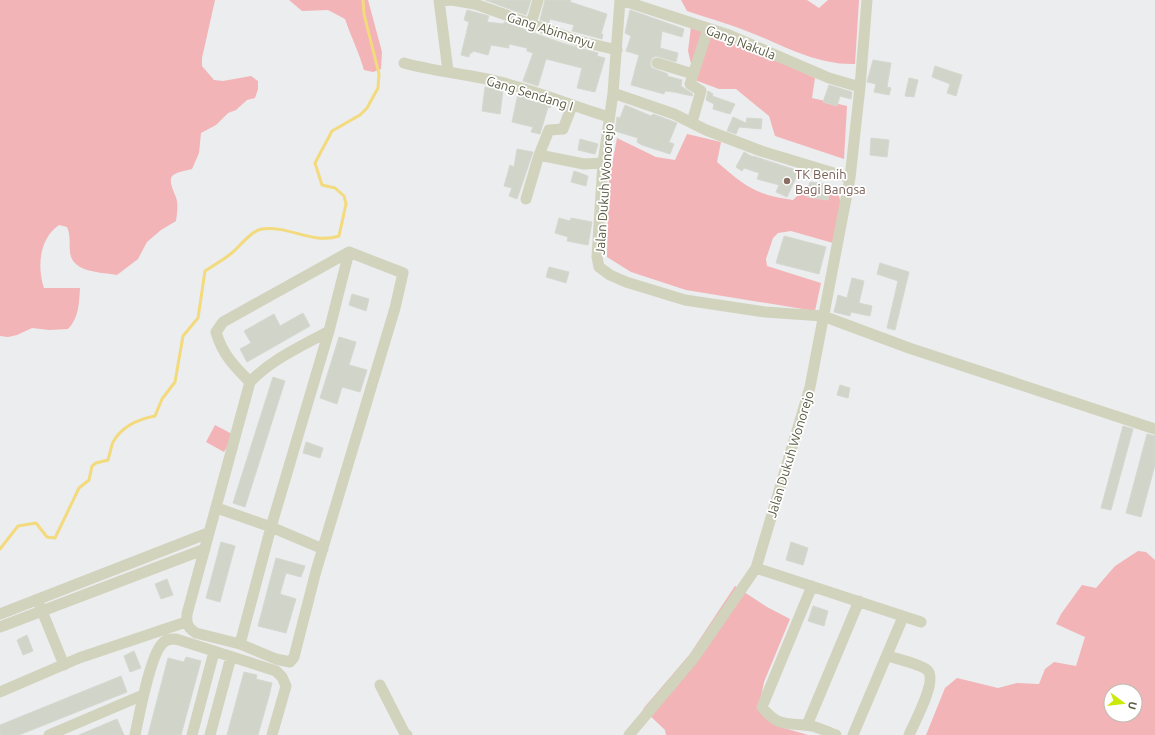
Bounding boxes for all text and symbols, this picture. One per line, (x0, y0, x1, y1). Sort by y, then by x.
street label: Gang Abimanyu (505, 9, 597, 51)
street label: Gang Nakula (704, 22, 778, 62)
street label: Gang Sendang I (485, 73, 575, 113)
street label: Jalan Dukuh Wonorejo (592, 123, 616, 255)
place label: TK Benih Bagi Bangsa (795, 167, 866, 196)
marker: TK Benih Bagi Bangsa (782, 176, 792, 186)
street label: Jalan Dukuh Wonorejo (764, 389, 816, 519)
north arrow (1103, 683, 1143, 723)
text: U (1126, 700, 1139, 711)

